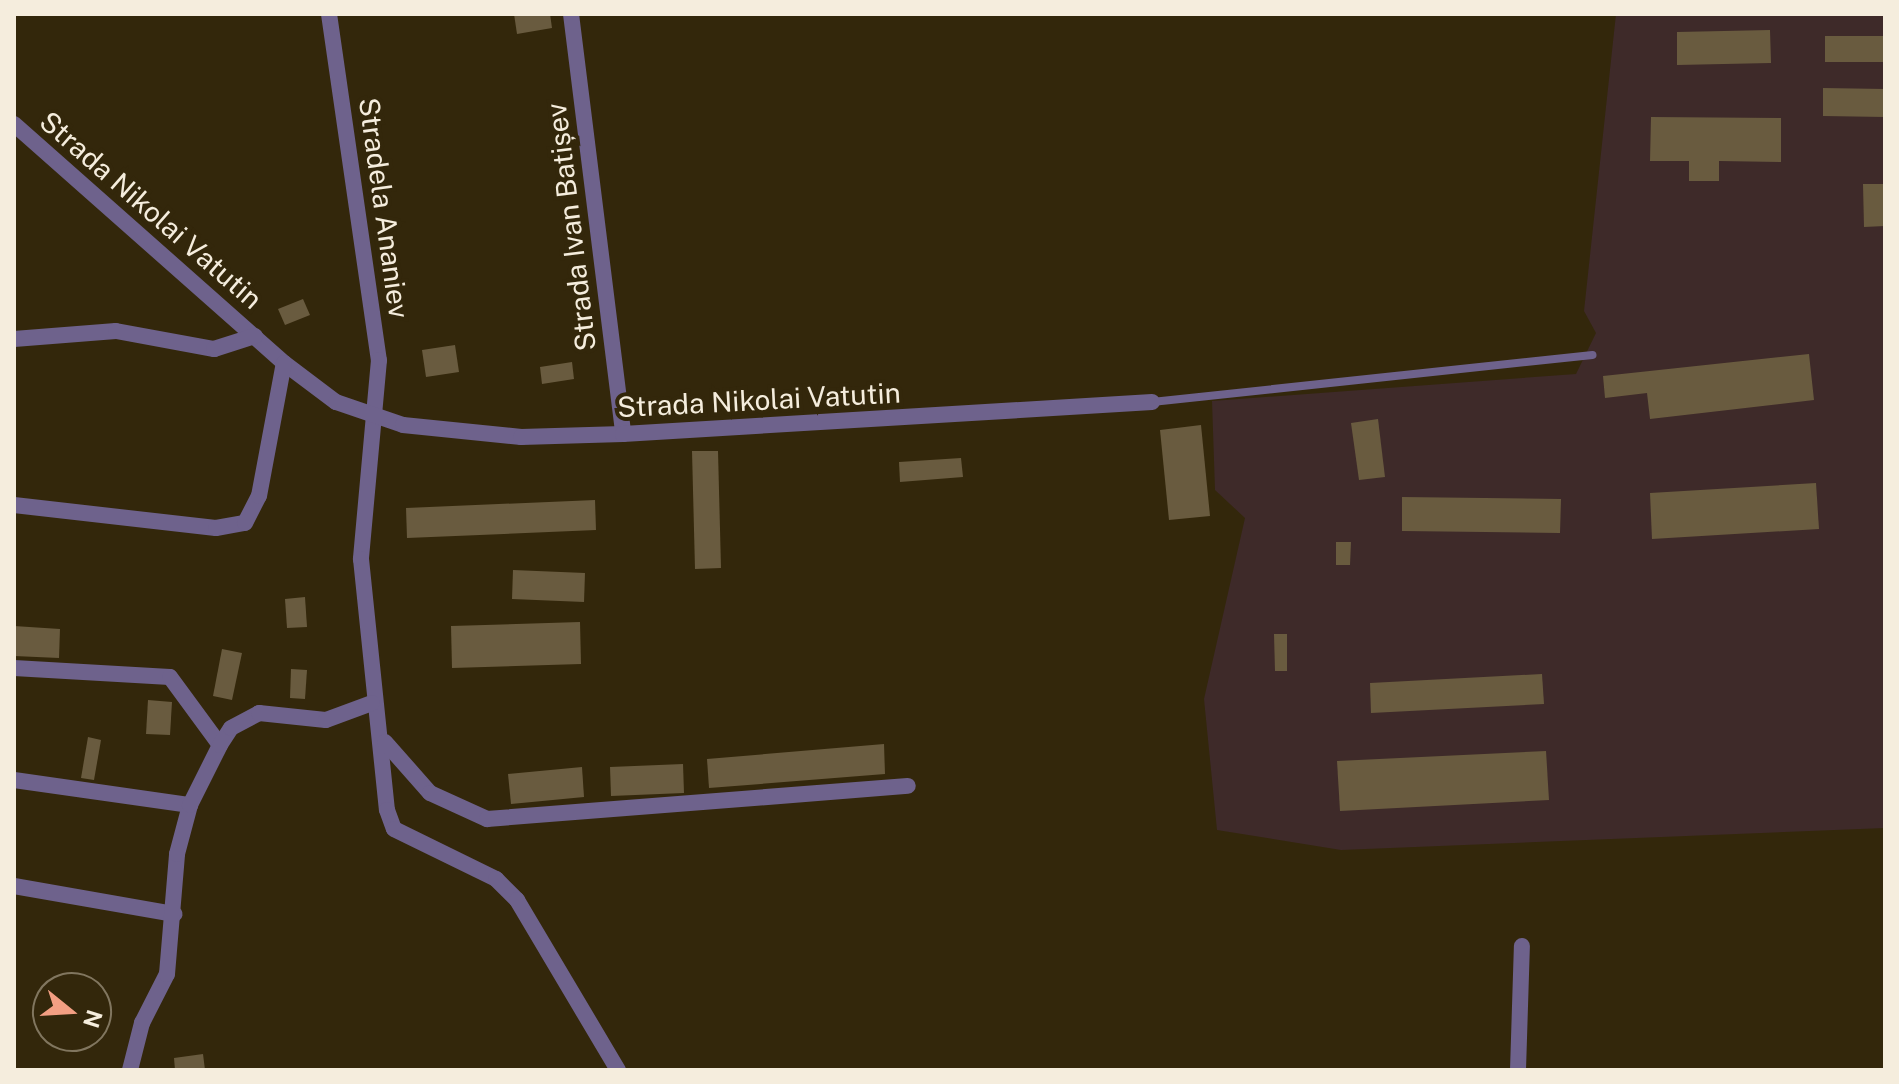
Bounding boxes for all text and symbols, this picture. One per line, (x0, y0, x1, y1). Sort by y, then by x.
street label: Stradela Ananiev (352, 96, 416, 320)
street label: Strada Ivan Batișev (539, 101, 603, 353)
street label: Strada Nikolai Vatutin (33, 104, 269, 316)
street label: Strada Nikolai Vatutin (616, 376, 902, 424)
north arrow (32, 972, 112, 1052)
text: N (78, 1007, 108, 1031)

